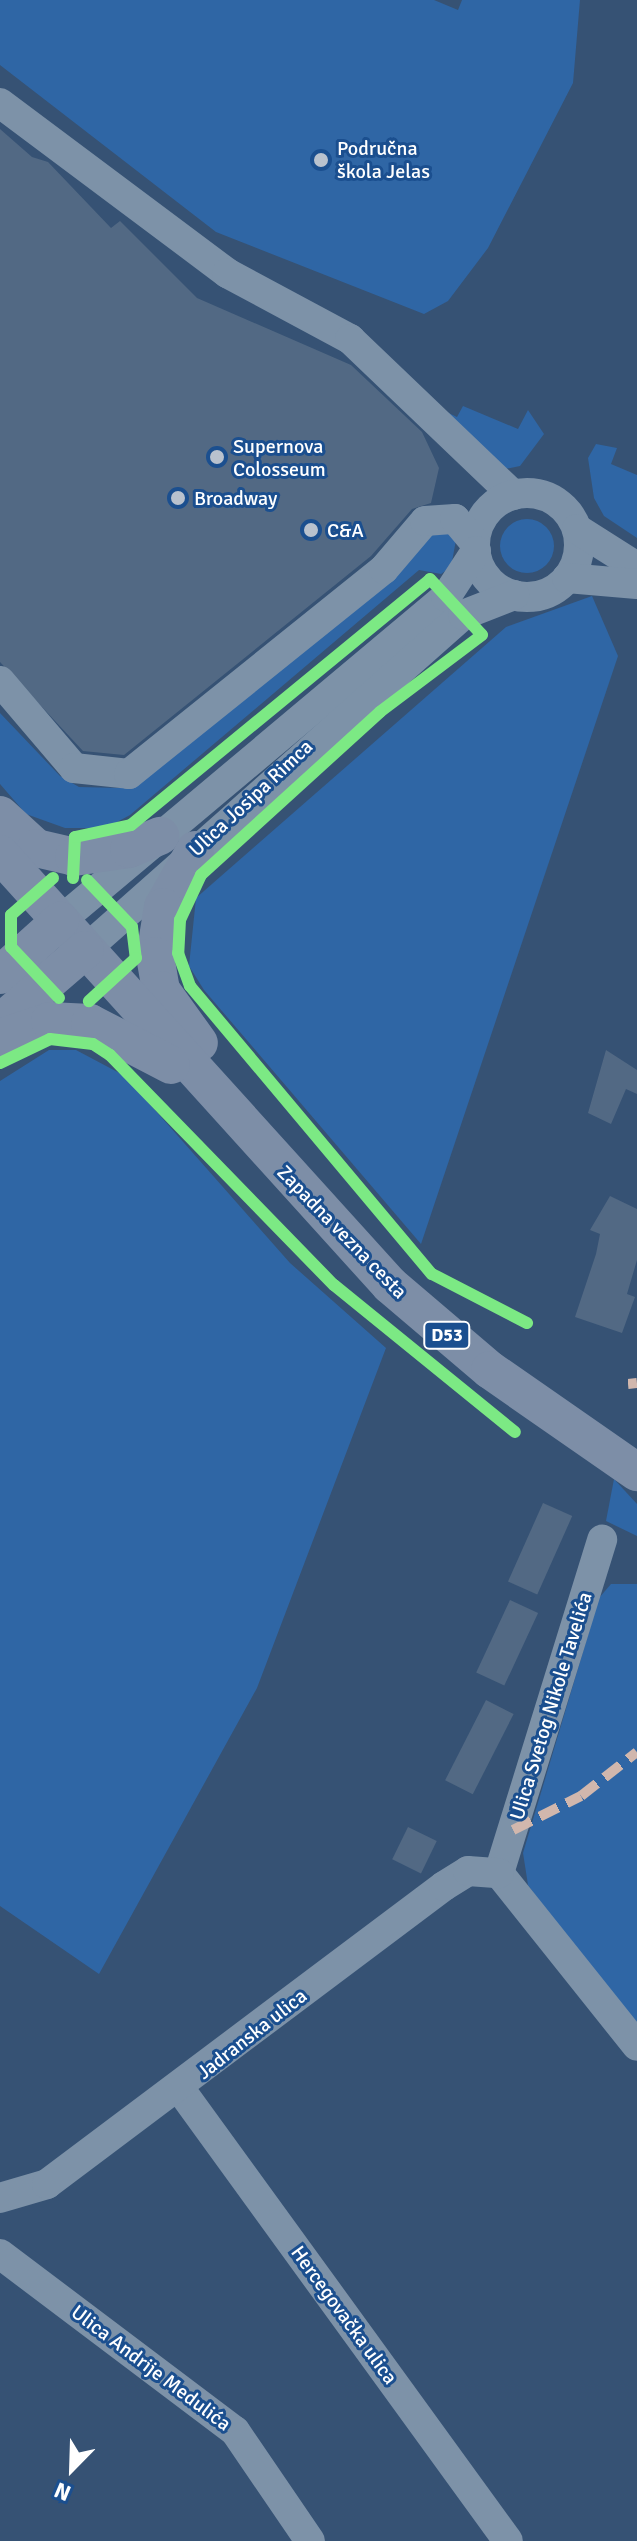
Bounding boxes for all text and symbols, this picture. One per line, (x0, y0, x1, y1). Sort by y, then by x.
place label: Područna škola Jelas (337, 136, 430, 183)
marker: Područna škola Jelas (312, 151, 330, 169)
place label: Supernova Colosseum (233, 434, 326, 481)
marker: Supernova Colosseum (208, 448, 226, 466)
place label: Broadway (194, 486, 277, 510)
marker: Broadway (169, 489, 187, 507)
place label: C&A (327, 518, 364, 542)
marker: C&A (302, 521, 320, 539)
street label: Ulica Josipa Rimca (184, 735, 318, 861)
street label: Zapadna vezna cesta (272, 1160, 412, 1304)
road number: D53 (423, 1321, 471, 1349)
street label: Ulica Svetog Nikole Tavelića (505, 1589, 597, 1823)
street label: Jadranska ulica (192, 1984, 312, 2084)
street label: Hercegovačka ulica (286, 2241, 402, 2389)
street label: Ulica Andrije Medulića (66, 2300, 236, 2436)
north arrow (32, 2429, 112, 2509)
text: N (50, 2476, 75, 2507)

